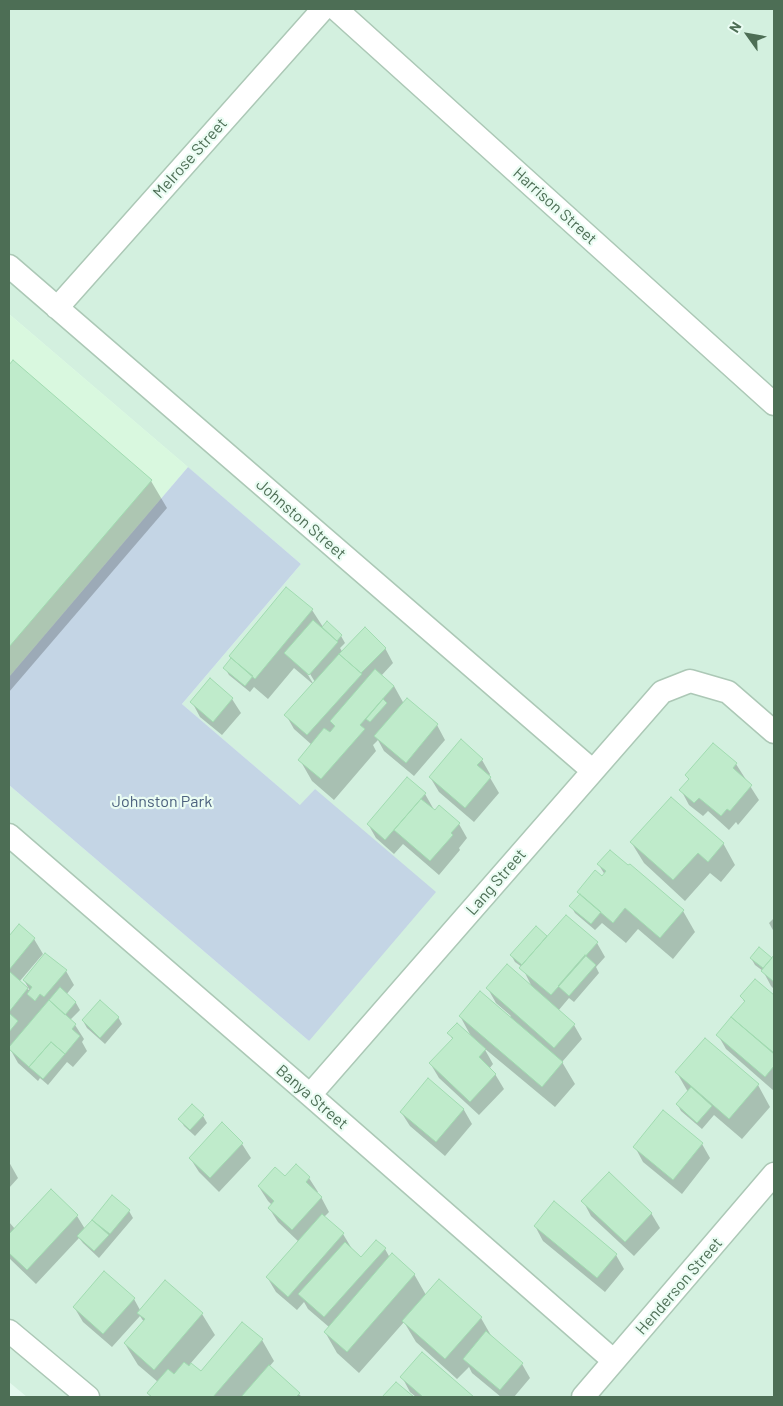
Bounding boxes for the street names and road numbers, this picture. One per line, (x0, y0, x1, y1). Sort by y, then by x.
street label: Melrose Street (149, 114, 231, 202)
street label: Harrison Street (509, 163, 601, 249)
street label: Johnston Street (252, 475, 350, 563)
street label: Lang Street (462, 845, 530, 919)
street label: Banya Street (272, 1061, 352, 1133)
street label: Henderson Street (632, 1233, 726, 1339)

